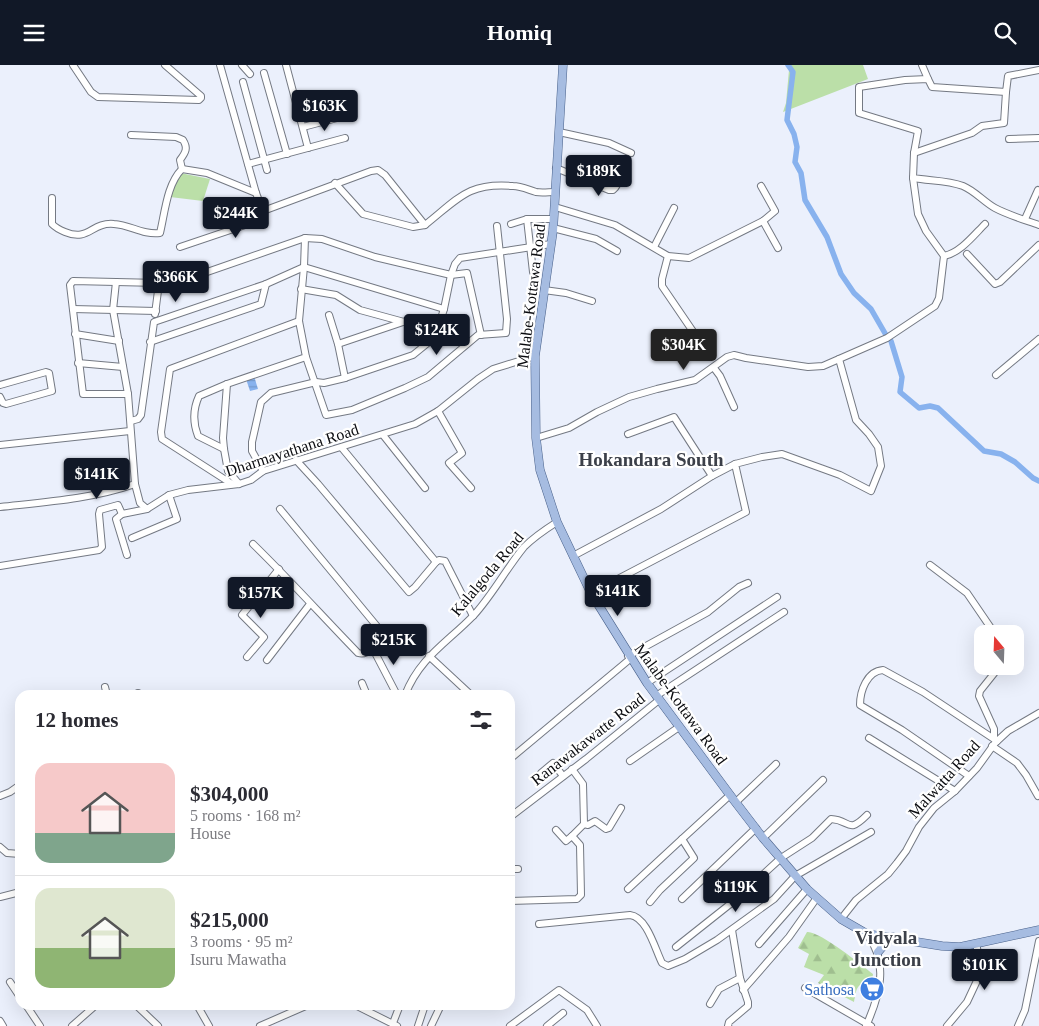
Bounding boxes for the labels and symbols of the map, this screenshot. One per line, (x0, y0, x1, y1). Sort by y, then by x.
pin: $163K (290, 89, 360, 132)
pin: $189K (564, 155, 634, 197)
pin: $244K (201, 197, 271, 239)
street label: Malabe-Kottawa Road (514, 223, 548, 369)
pin: $366K (141, 261, 211, 303)
pin: $124K (402, 313, 472, 356)
pin: $304K (649, 329, 719, 371)
street label: Dharmayathana Road (223, 420, 361, 481)
district label: Hokandara South (578, 449, 724, 470)
pin: $141K (62, 457, 132, 500)
street label: Kalalgoda Road (447, 529, 528, 620)
pin: $141K (583, 575, 653, 617)
pin: $157K (226, 577, 296, 619)
pin: $215K (359, 623, 429, 666)
north arrow (974, 625, 1024, 675)
street label: Malabe-Kottawa Road (631, 640, 731, 768)
street label: Ranawakawatte Road (528, 689, 648, 789)
street label: Malwatta Road (905, 737, 983, 821)
pin: $119K (701, 871, 771, 913)
district label: Vidyala Junction (851, 927, 922, 970)
pin: $101K (950, 949, 1020, 991)
supermarket icon: Sathosa (859, 976, 885, 1002)
place label: Sathosa (804, 981, 854, 998)

